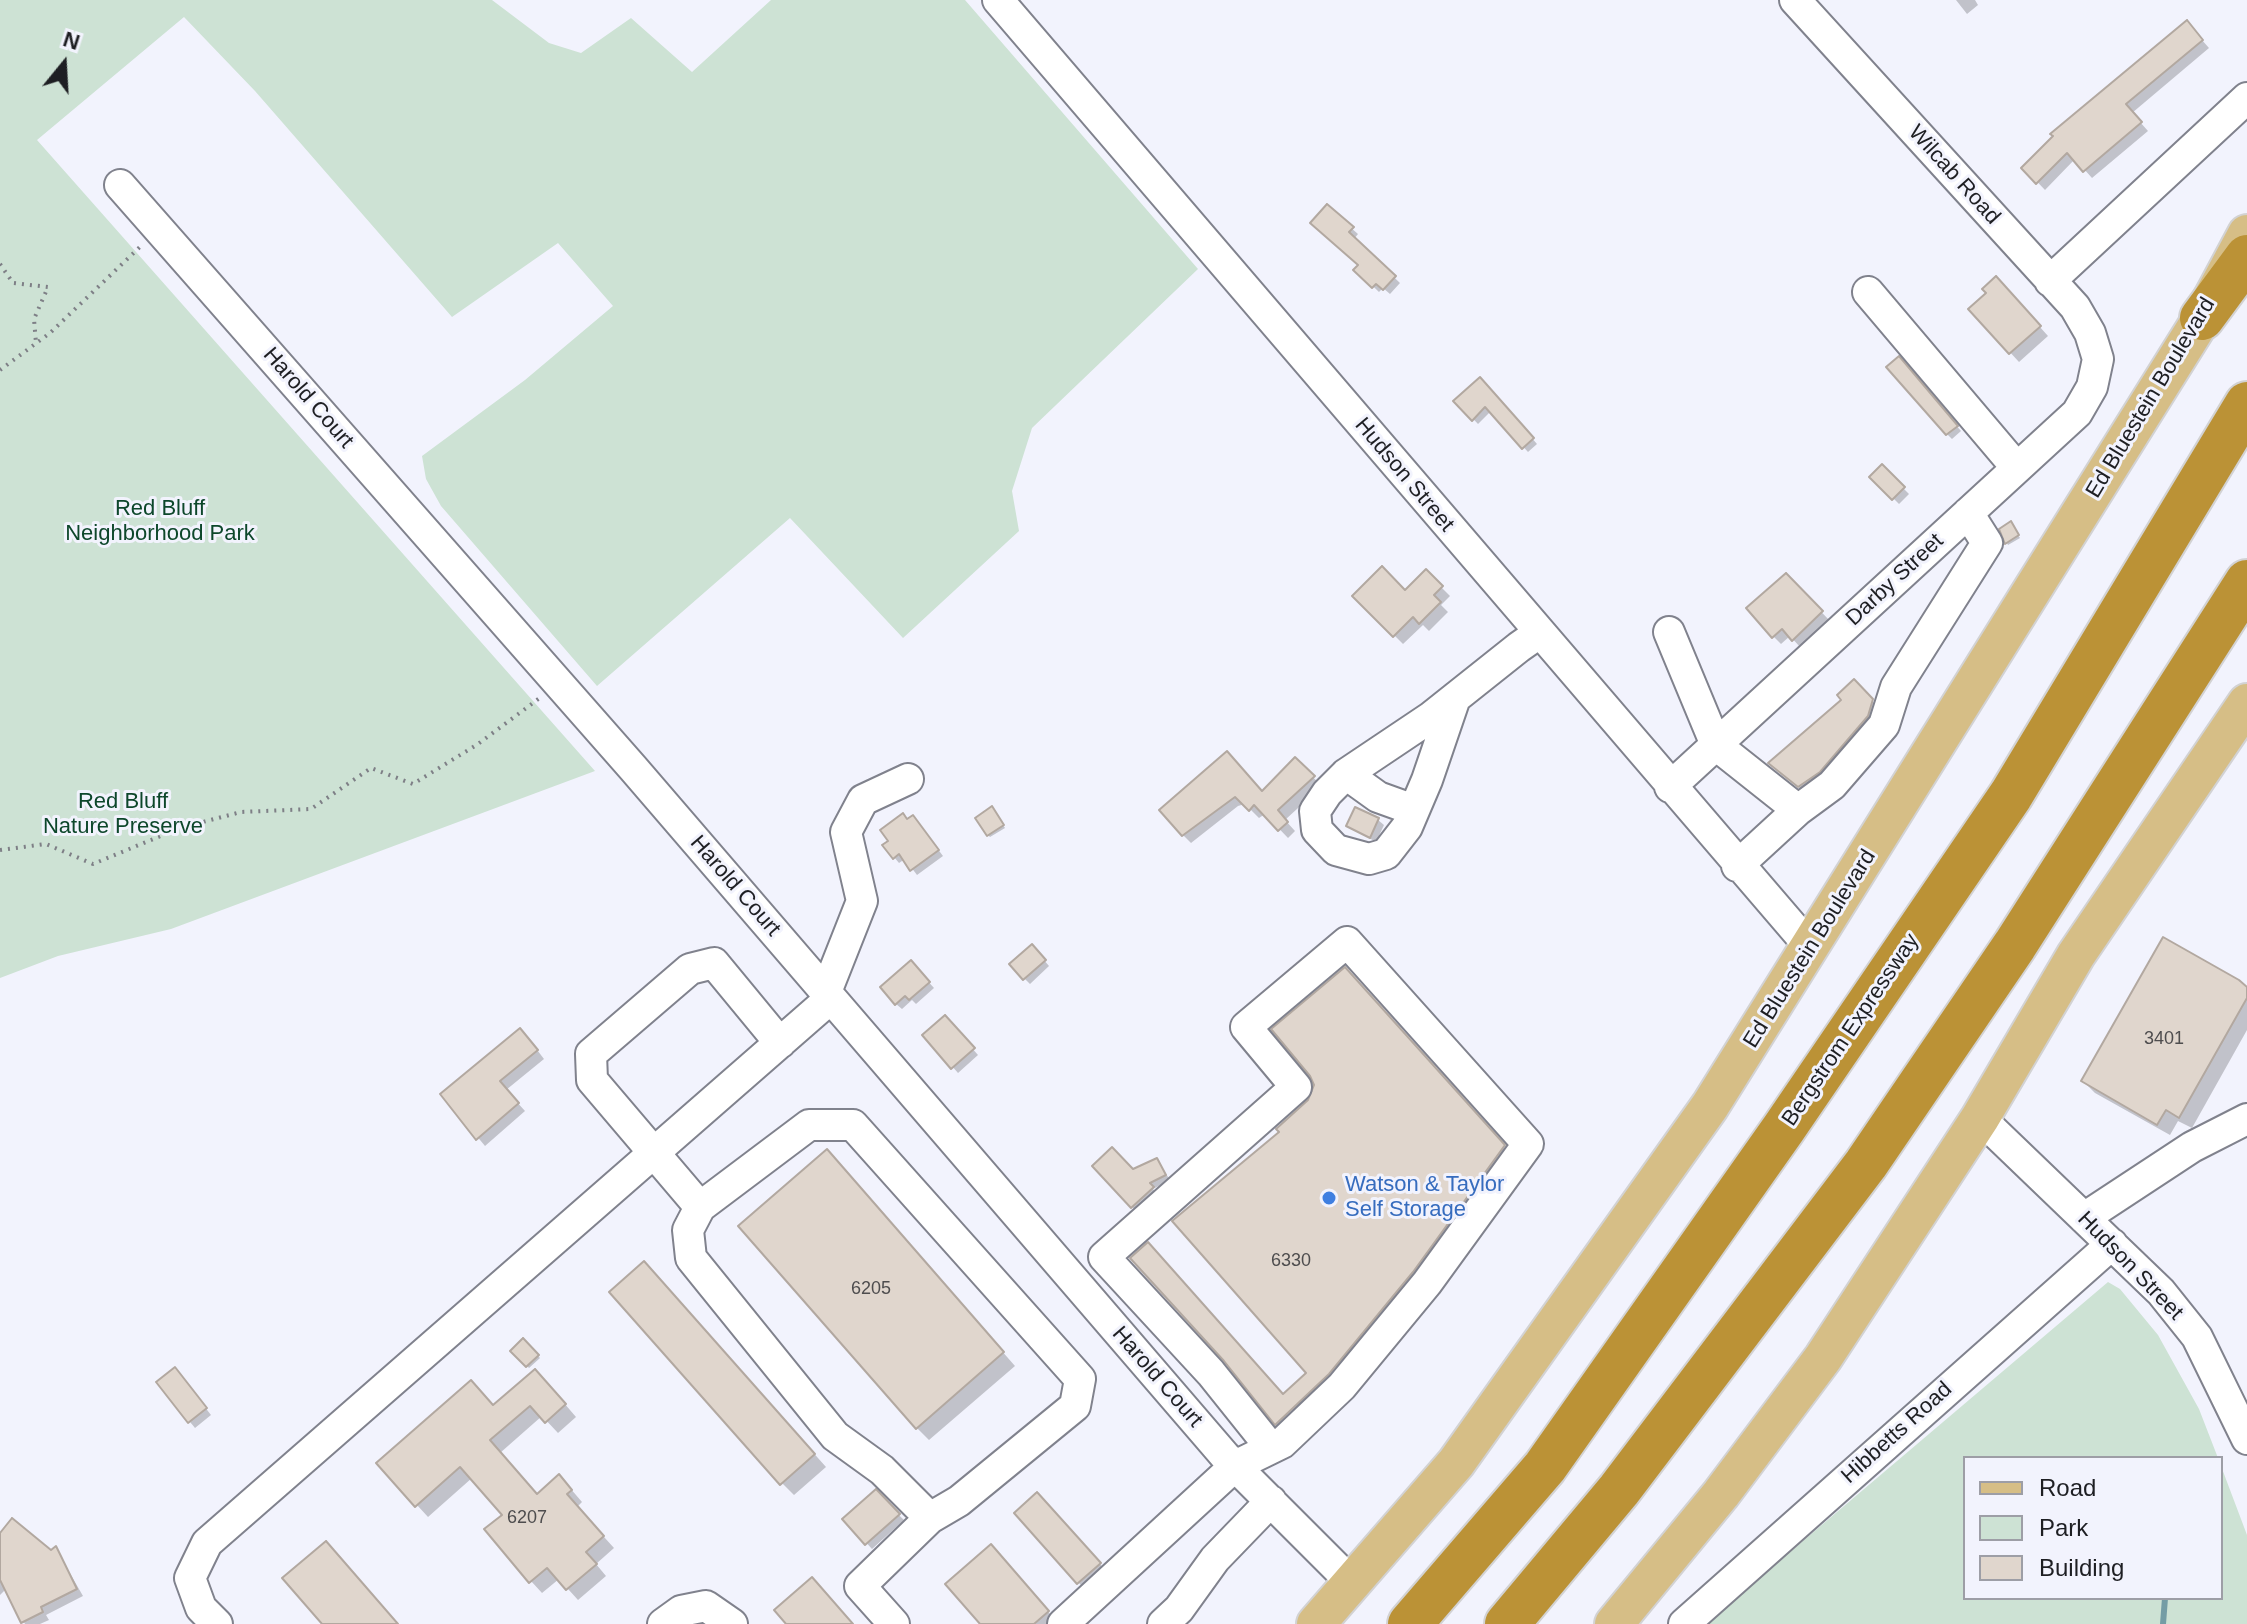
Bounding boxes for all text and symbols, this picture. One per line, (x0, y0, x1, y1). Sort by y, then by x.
north arrow (24, 24, 104, 104)
text: N (60, 26, 83, 55)
street label: Wilcab Road (1902, 120, 2006, 230)
street label: Ed Bluestein Boulevard (2081, 293, 2221, 503)
street label: Harold Court (257, 342, 359, 454)
street label: Hudson Street (1349, 413, 1459, 537)
park label: Red Bluff Neighborhood Park (65, 496, 255, 548)
street label: Darby Street (1841, 528, 1949, 632)
park label: Red Bluff Nature Preserve (43, 789, 203, 840)
street label: Harold Court (684, 830, 786, 942)
street label: Ed Bluestein Boulevard (1738, 845, 1882, 1053)
street label: Bergstrom Expressway (1777, 929, 1925, 1131)
house number: 3401 (2144, 1028, 2184, 1050)
place label: Watson & Taylor Self Storage (1345, 1172, 1504, 1224)
marker: Watson & Taylor Self Storage (1320, 1189, 1338, 1207)
street label: Hudson Street (2072, 1206, 2188, 1326)
house number: 6330 (1271, 1250, 1311, 1272)
house number: 6205 (851, 1278, 891, 1300)
street label: Harold Court (1106, 1321, 1208, 1433)
street label: Hibbetts Road (1836, 1377, 1958, 1489)
legend (1963, 1456, 2223, 1600)
text: Road (2039, 1474, 2096, 1501)
house number: 6207 (507, 1507, 547, 1529)
text: Park (2039, 1514, 2088, 1541)
text: Building (2039, 1554, 2124, 1581)

